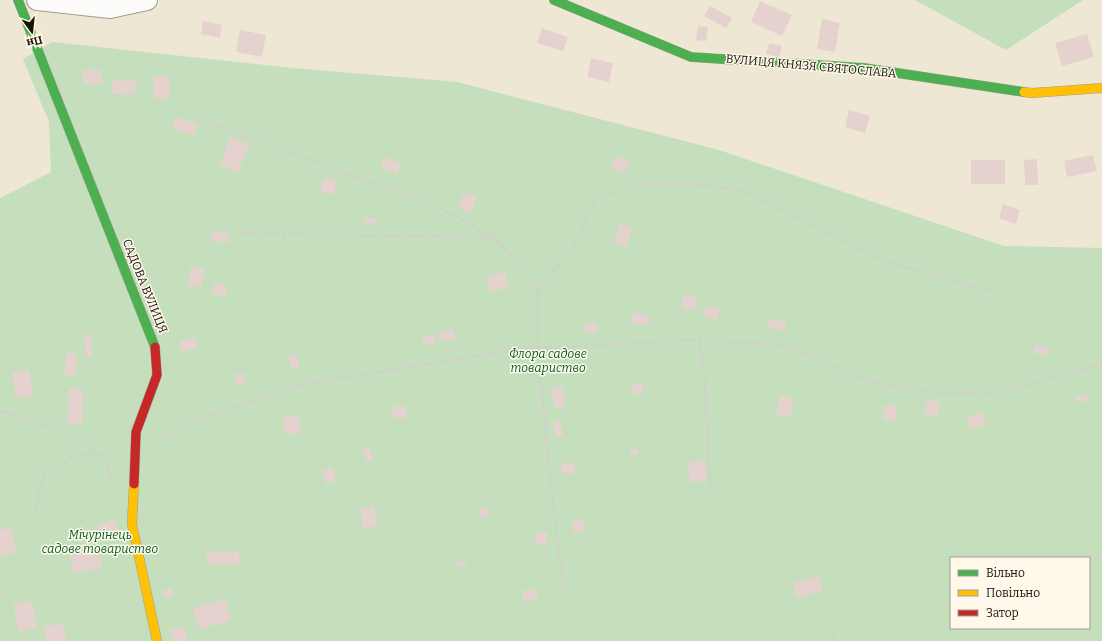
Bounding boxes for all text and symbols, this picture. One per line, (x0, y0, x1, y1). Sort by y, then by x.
north arrow (12, 12, 52, 52)
text: Пн (25, 33, 44, 50)
street label: ВУЛИЦЯ КНЯЗЯ СВЯТОСЛАВА (725, 52, 897, 80)
street label: САДОВА ВУЛИЦЯ (120, 237, 170, 335)
park label: Флора садове товариство (509, 347, 587, 375)
park label: Мічурінець садове товариство (42, 528, 159, 556)
legend (950, 557, 1090, 629)
text: Вільно (986, 566, 1025, 580)
text: Повільно (986, 586, 1040, 600)
text: Затор (986, 606, 1019, 620)

